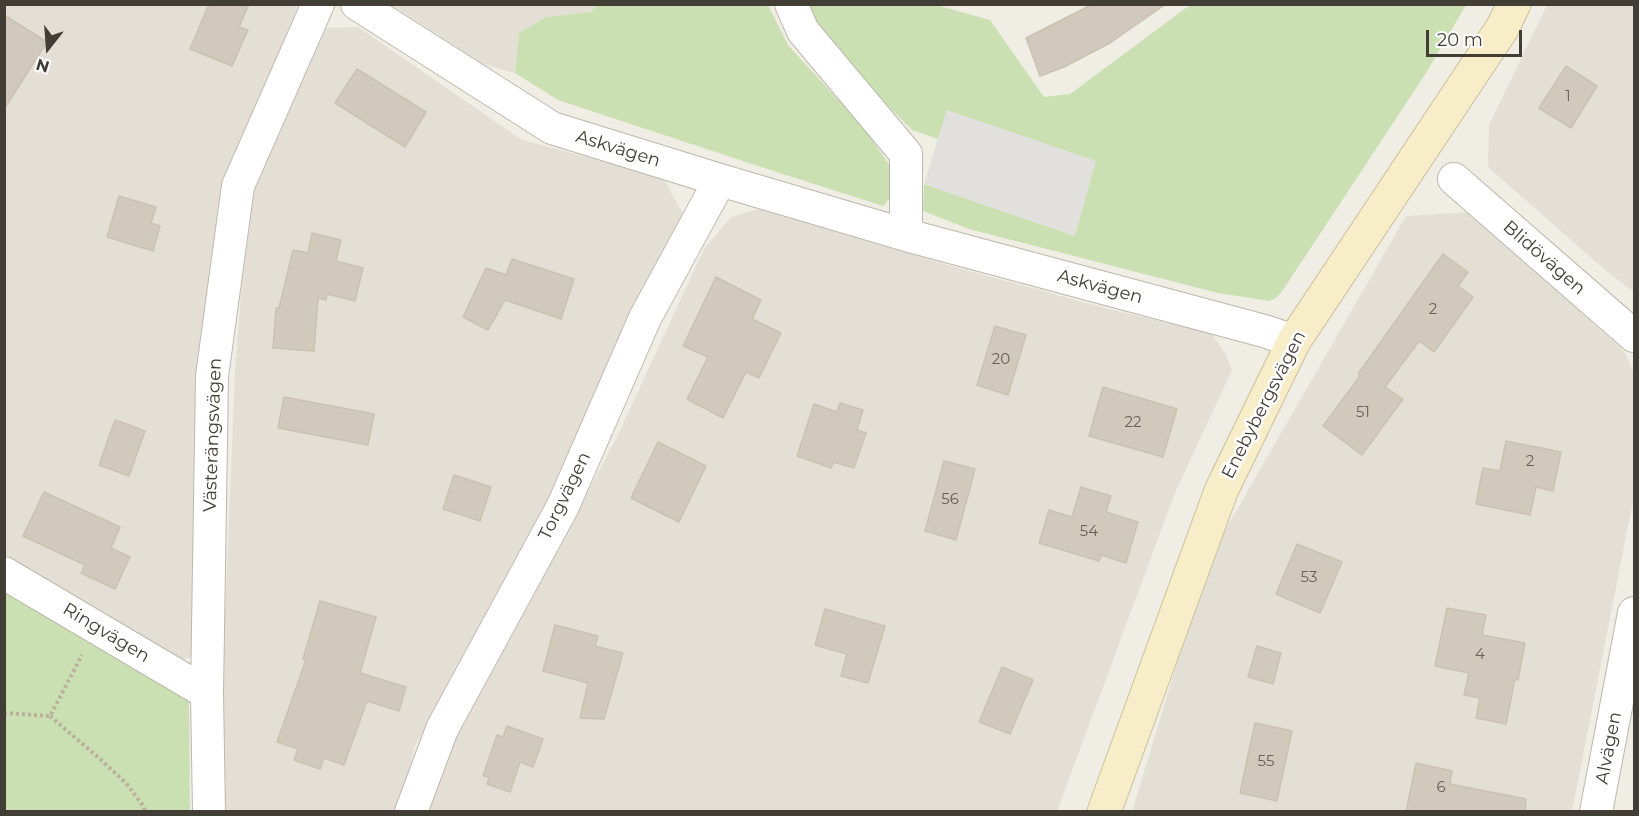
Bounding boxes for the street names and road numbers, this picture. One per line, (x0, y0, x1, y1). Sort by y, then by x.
street label: Askvägen (573, 126, 663, 172)
street label: Blidövägen (1498, 216, 1590, 300)
street label: Askvägen (1055, 265, 1145, 309)
street label: Enebybergsvägen (1217, 327, 1311, 483)
street label: Västerängsvägen (200, 357, 226, 513)
street label: Torgvägen (534, 448, 596, 544)
street label: Ringvägen (59, 599, 153, 667)
street label: Alvägen (1591, 710, 1627, 786)

